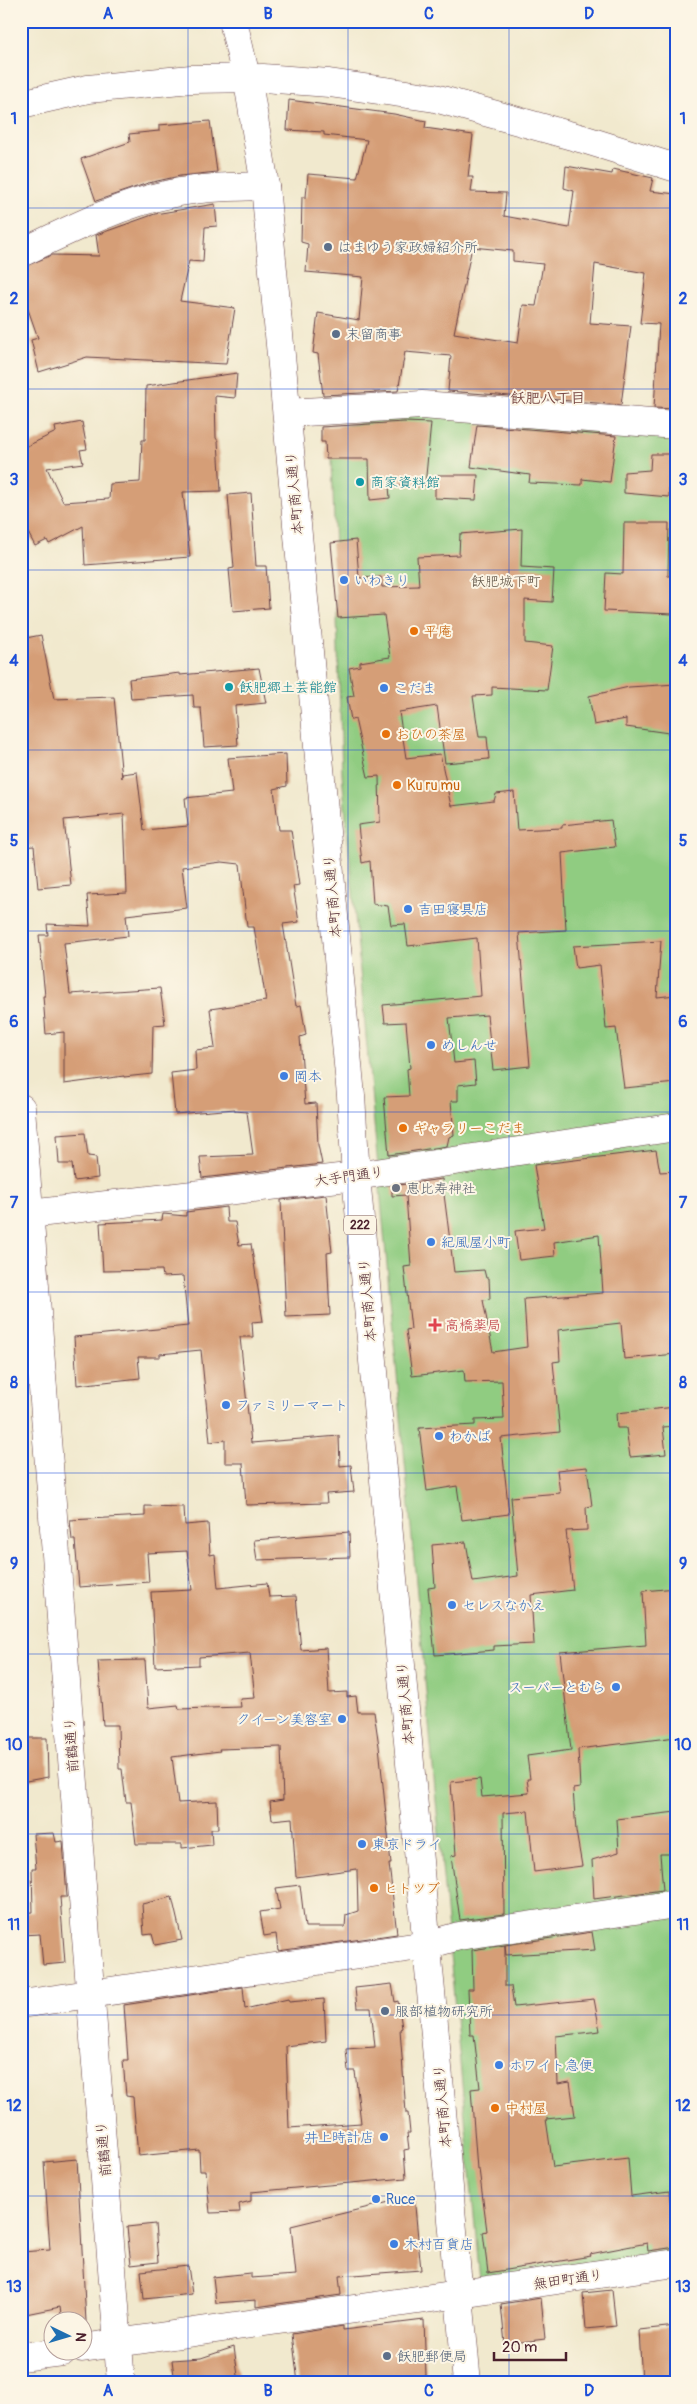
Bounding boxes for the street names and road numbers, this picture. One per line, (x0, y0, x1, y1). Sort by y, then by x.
street label: 本町商人通り (282, 450, 307, 536)
street label: 本町商人通り (320, 853, 345, 939)
street label: 大手門通り (313, 1163, 385, 1190)
road number: 222 (344, 1216, 376, 1234)
street label: 本町商人通り (355, 1257, 380, 1343)
street label: 本町商人通り (393, 1660, 418, 1746)
street label: 前鶴通り (61, 1716, 82, 1773)
street label: 本町商人通り (430, 2063, 455, 2149)
street label: 前鶴通り (93, 2120, 114, 2178)
street label: 無田町通り (532, 2266, 604, 2293)

